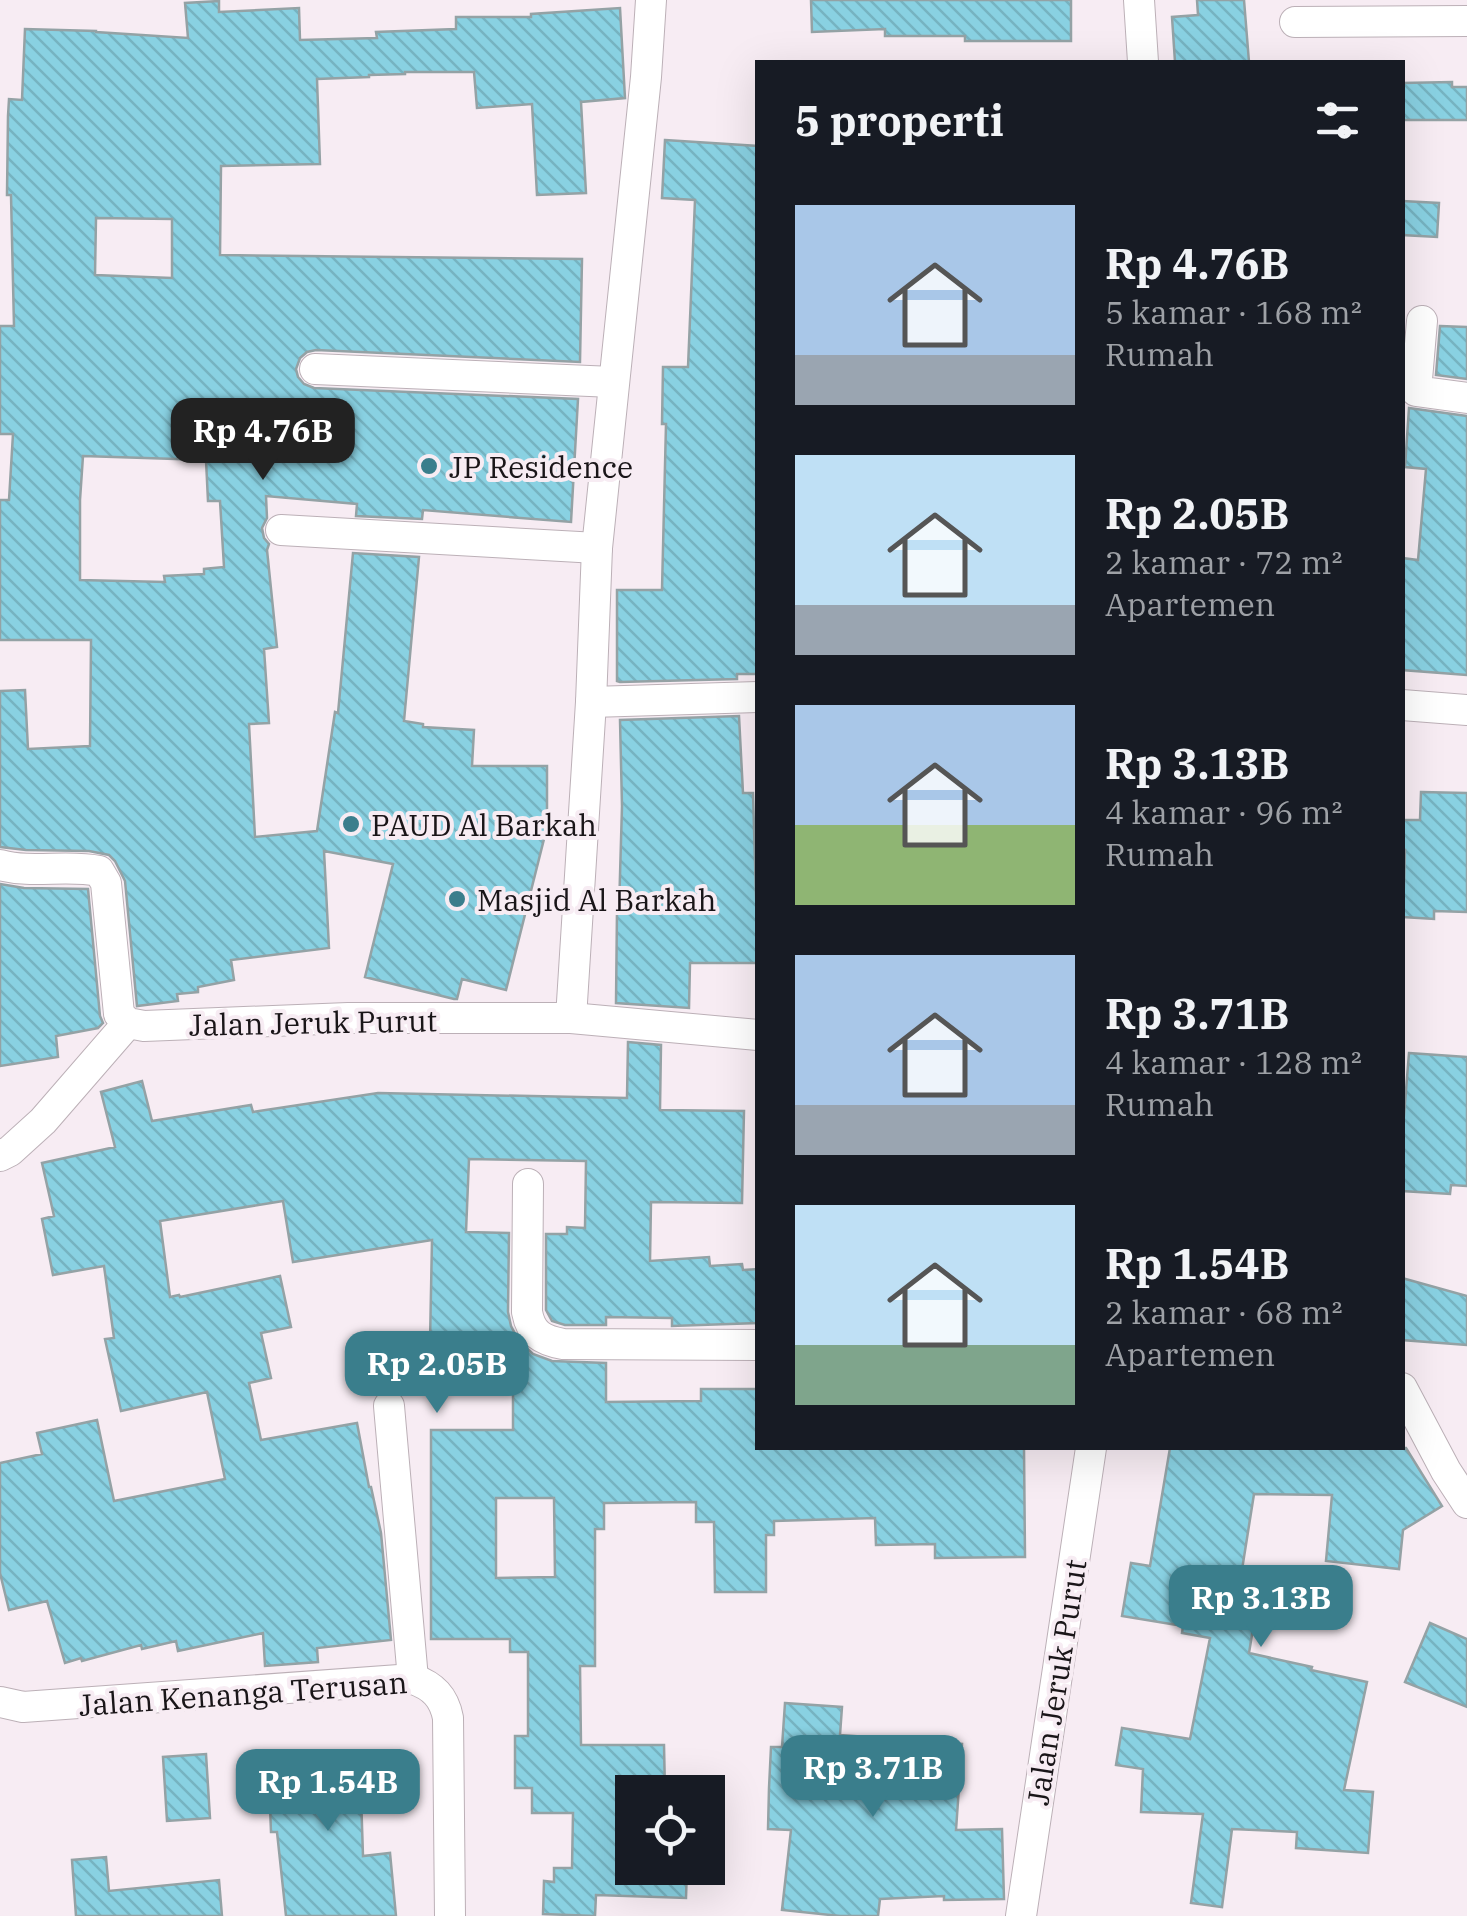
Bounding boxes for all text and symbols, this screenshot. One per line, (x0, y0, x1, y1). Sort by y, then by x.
text: 5 properti (795, 93, 1004, 148)
icon: filters (1310, 93, 1365, 148)
text: Rp 4.76B (1105, 236, 1289, 291)
icon: home (875, 245, 995, 365)
text: 5 kamar · 168 m² (1105, 291, 1362, 333)
text: Rumah (1105, 333, 1214, 375)
pin: Rp 4.76B (160, 398, 366, 483)
text: Rp 4.76B (193, 409, 333, 451)
place label: JP Residence (449, 447, 633, 486)
marker: JP Residence (418, 455, 440, 477)
text: Rp 2.05B (1105, 486, 1289, 541)
icon: home (875, 495, 995, 615)
text: 2 kamar · 72 m² (1105, 541, 1343, 583)
text: Apartemen (1105, 583, 1275, 625)
text: Rp 3.13B (1105, 736, 1289, 791)
icon: home (875, 745, 995, 865)
text: 4 kamar · 96 m² (1105, 791, 1343, 833)
place label: PAUD Al Barkah (371, 805, 597, 844)
marker: PAUD Al Barkah (340, 813, 362, 835)
text: Rumah (1105, 833, 1214, 875)
place label: Masjid Al Barkah (477, 880, 717, 919)
marker: Masjid Al Barkah (446, 888, 468, 910)
text: Rp 3.71B (1105, 986, 1289, 1041)
icon: home (875, 995, 995, 1115)
street label: Jalan Jeruk Purut (189, 1000, 437, 1044)
text: 4 kamar · 128 m² (1105, 1041, 1362, 1083)
text: Rumah (1105, 1083, 1214, 1125)
text: Rp 1.54B (1105, 1236, 1289, 1291)
icon: home (875, 1245, 995, 1365)
text: 2 kamar · 68 m² (1105, 1291, 1343, 1333)
pin: Rp 2.05B (334, 1331, 540, 1416)
text: Apartemen (1105, 1333, 1275, 1375)
text: Rp 2.05B (367, 1342, 507, 1384)
street label: Jalan Jeruk Purut (1017, 1556, 1095, 1808)
pin: Rp 3.13B (1158, 1565, 1364, 1650)
text: Rp 3.13B (1191, 1576, 1331, 1618)
street label: Jalan Kenanga Terusan (77, 1662, 409, 1724)
pin: Rp 3.71B (770, 1735, 976, 1820)
text: Rp 3.71B (803, 1746, 943, 1788)
pin: Rp 1.54B (225, 1749, 431, 1834)
text: Rp 1.54B (258, 1760, 398, 1802)
map controls (615, 1775, 725, 1885)
button: locate (615, 1775, 725, 1885)

